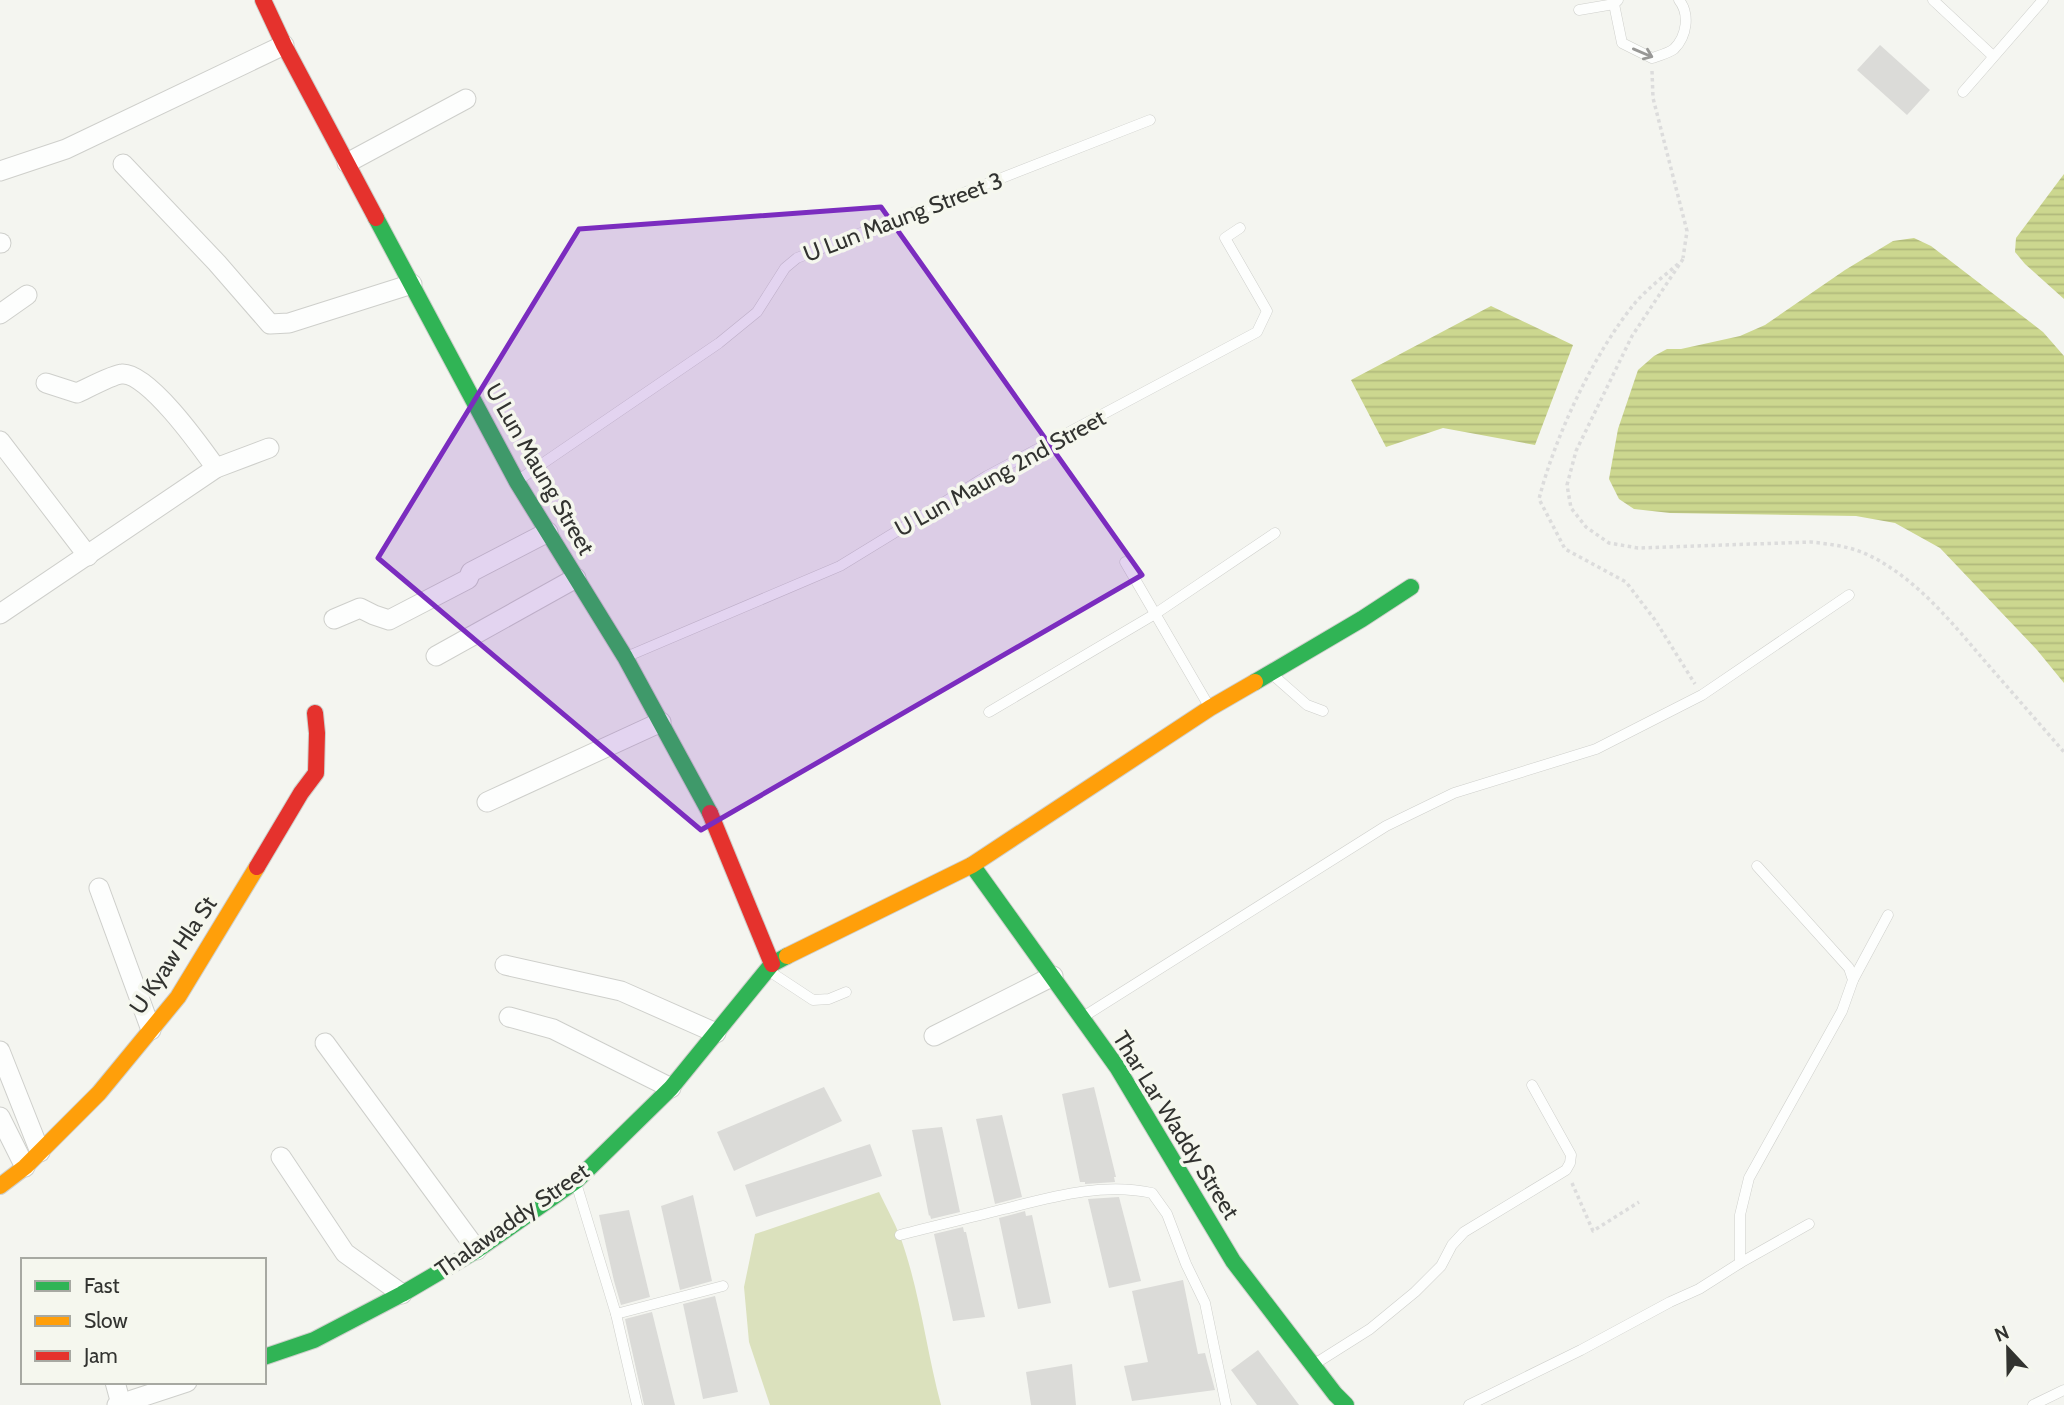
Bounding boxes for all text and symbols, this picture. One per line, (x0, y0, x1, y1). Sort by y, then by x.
one-way arrow (1632, 47, 1653, 60)
street label: U Lun Maung Street 3 (799, 166, 1007, 268)
street label: U Lun Maung Street (480, 378, 601, 560)
street label: U Lun Maung 2nd Street (890, 403, 1110, 543)
street label: U Kyaw Hla St (123, 891, 223, 1019)
street label: Thar Lar Waddy Street (1107, 1026, 1245, 1224)
street label: Thalawaddy Street (430, 1157, 594, 1283)
legend (21, 1258, 266, 1384)
text: Fast (84, 1273, 120, 1298)
text: Slow (84, 1308, 128, 1333)
north arrow (1973, 1314, 2043, 1384)
text: N (1991, 1321, 2012, 1347)
text: Jam (83, 1343, 118, 1368)

